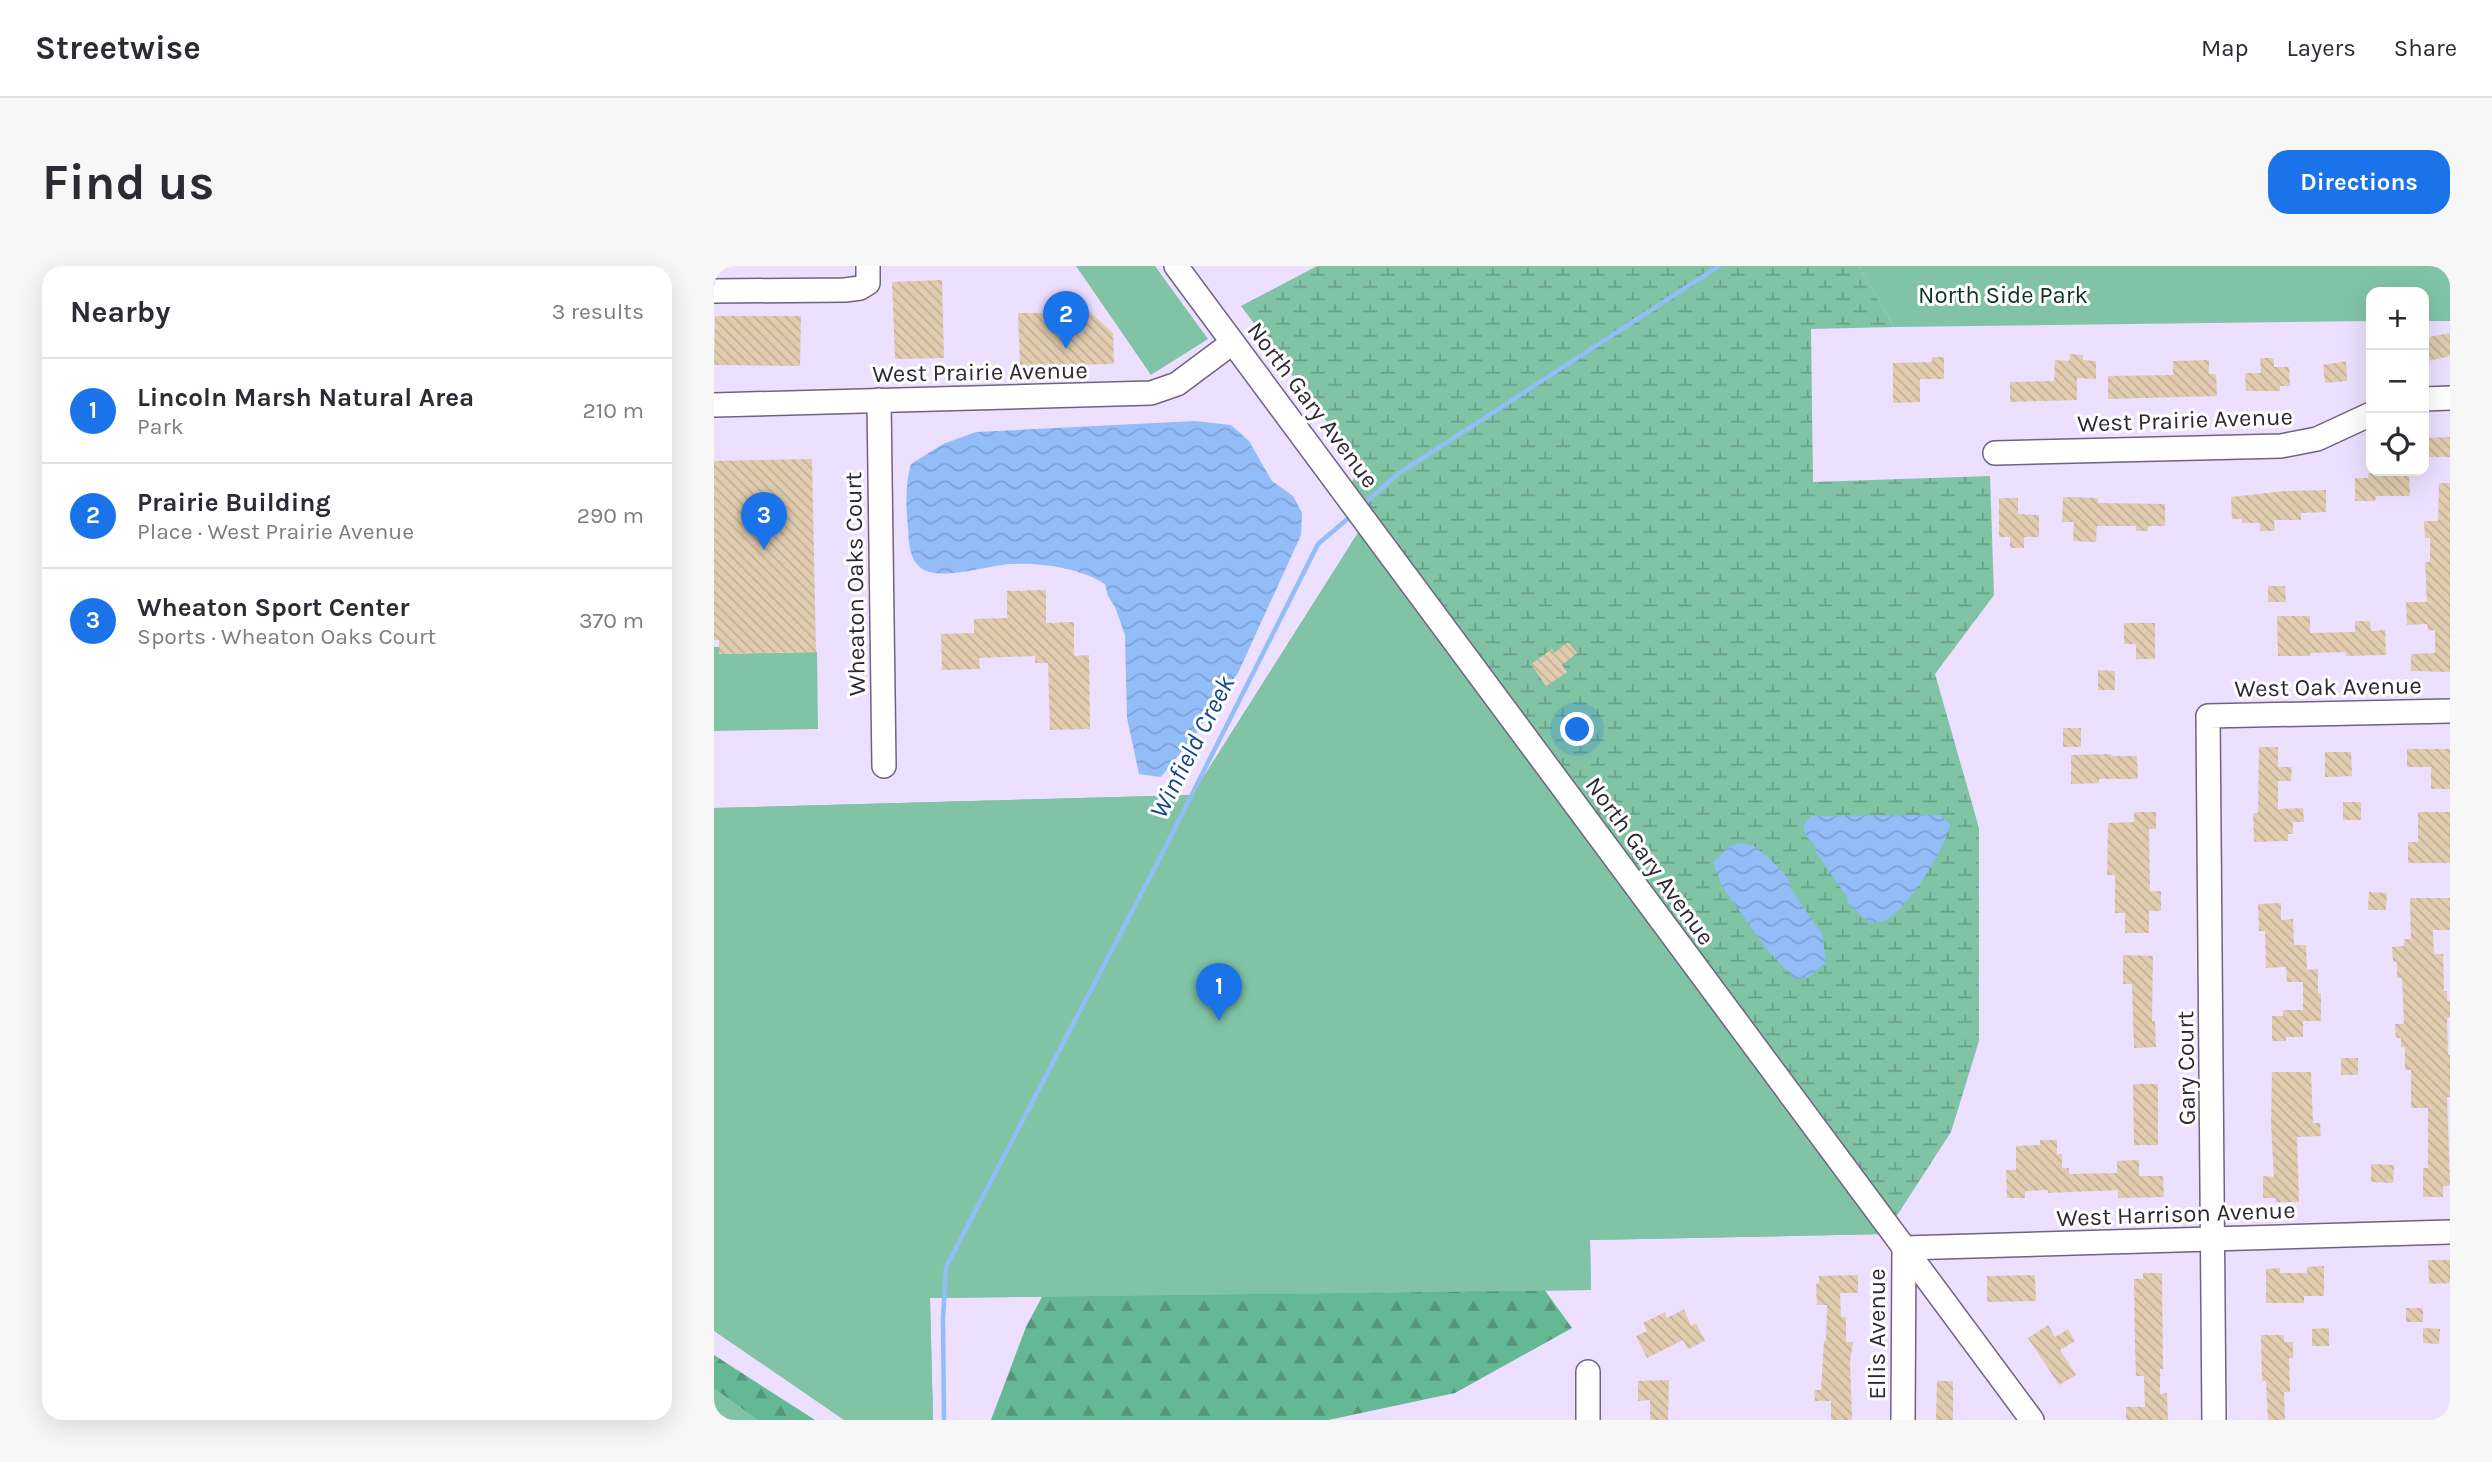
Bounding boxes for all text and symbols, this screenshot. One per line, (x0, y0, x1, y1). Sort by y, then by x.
text: Streetwise (35, 29, 201, 67)
text: Map (2201, 34, 2249, 62)
text: Layers (2287, 34, 2356, 62)
text: Share (2394, 34, 2457, 62)
button: Directions (2268, 150, 2450, 214)
text: Find us (42, 154, 214, 211)
park label: North Side Park (1918, 281, 2088, 309)
map controls (2366, 287, 2429, 476)
button: + (2366, 287, 2429, 350)
pin: 2 (1043, 291, 1089, 349)
text: Nearby (70, 294, 170, 330)
text: 3 results (552, 298, 644, 325)
street label: North Gary Avenue (1241, 316, 1385, 494)
button: − (2366, 350, 2429, 413)
street label: West Prairie Avenue (872, 356, 1088, 388)
text: Lincoln Marsh Natural Area (137, 382, 474, 413)
text: 1 (89, 397, 97, 424)
text: 210 m (582, 397, 644, 424)
street label: West Prairie Avenue (2077, 402, 2293, 438)
text: Park (137, 413, 184, 440)
button: locate (2366, 413, 2429, 476)
street label: Wheaton Oaks Court (839, 472, 871, 696)
text: Prairie Building (137, 487, 331, 518)
pin: 3 (741, 492, 787, 550)
text: 2 (86, 502, 100, 529)
text: 290 m (577, 502, 644, 529)
text: Place · West Prairie Avenue (137, 518, 414, 545)
text: Wheaton Sport Center (137, 592, 409, 623)
text: 3 (86, 607, 100, 634)
text: 370 m (579, 607, 644, 634)
text: Sports · Wheaton Oaks Court (137, 623, 436, 650)
water label: Winfield Creek (1143, 670, 1242, 823)
street label: West Oak Avenue (2234, 671, 2422, 703)
your location (1560, 712, 1594, 746)
street label: North Gary Avenue (1580, 772, 1720, 950)
pin: 1 (1196, 963, 1242, 1021)
street label: Gary Court (2171, 1011, 2201, 1125)
street label: West Harrison Avenue (2056, 1196, 2296, 1232)
street label: Ellis Avenue (1863, 1268, 1891, 1400)

